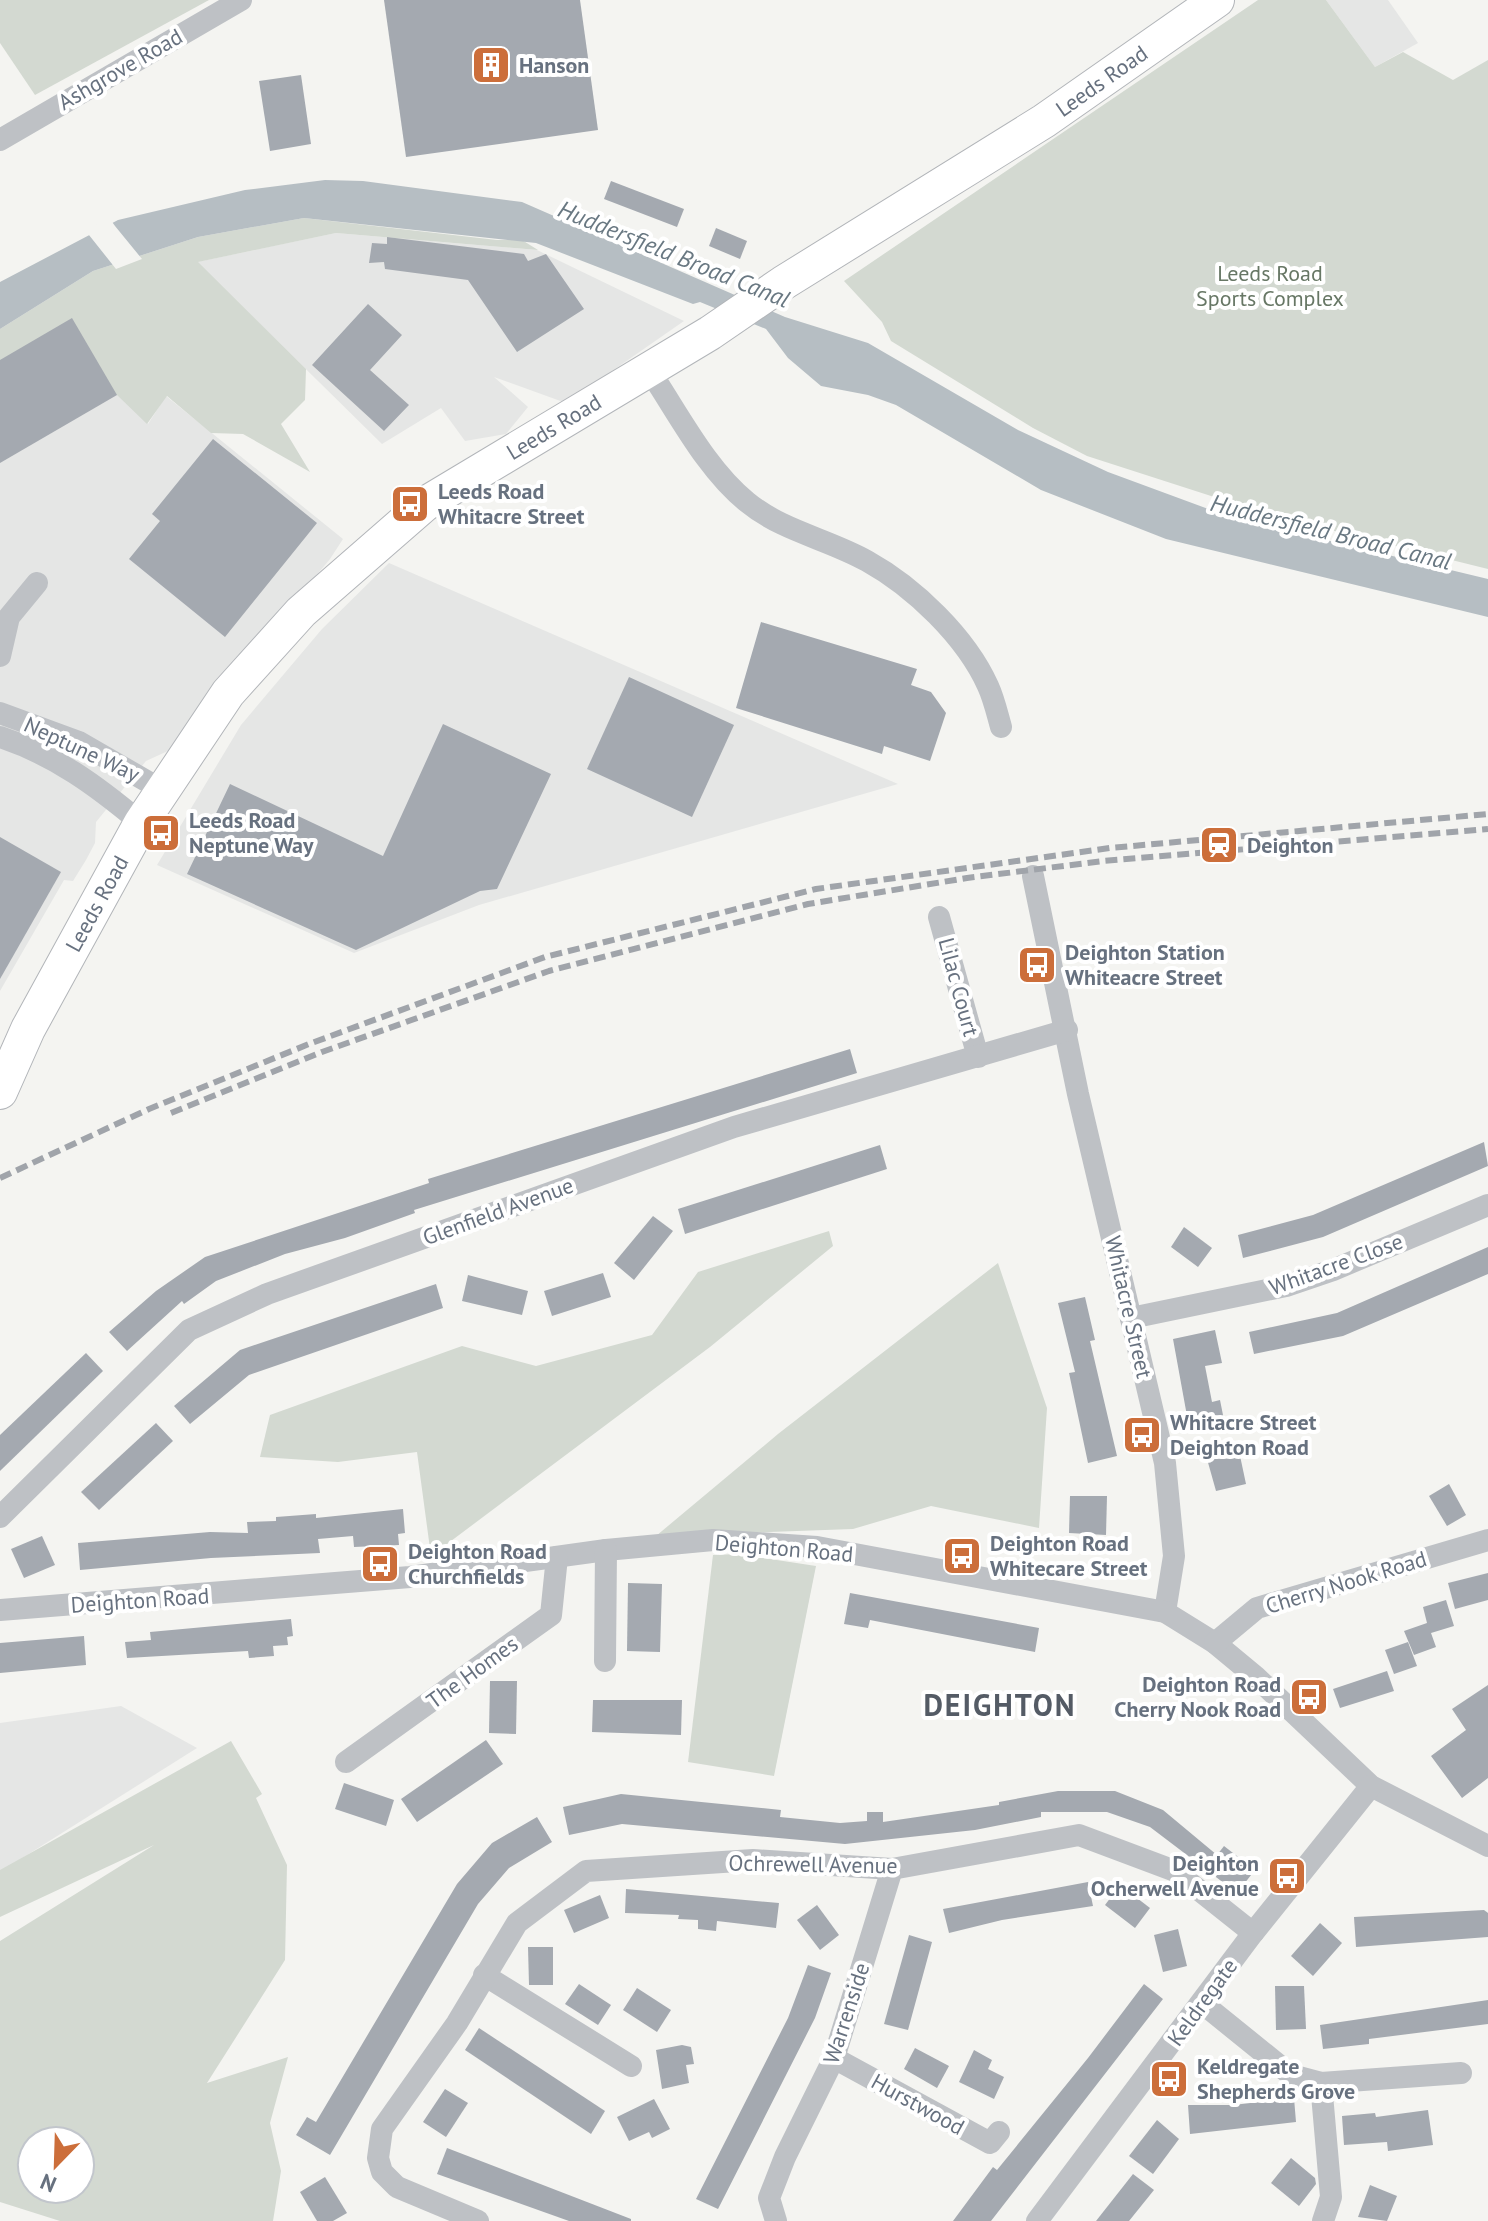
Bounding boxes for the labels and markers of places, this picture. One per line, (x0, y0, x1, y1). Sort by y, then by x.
building icon: Hanson (470, 44, 512, 86)
place label: Hanson (519, 51, 589, 79)
place label: Leeds Road Whitacre Street (438, 477, 585, 530)
bus stop icon: Leeds Road Whitacre Street (389, 483, 431, 525)
place label: Leeds Road Neptune Way (189, 806, 314, 859)
bus stop icon: Leeds Road Neptune Way (140, 812, 182, 854)
station icon: Deighton (1198, 824, 1240, 866)
place label: Deighton (1247, 831, 1333, 859)
place label: Deighton Station Whiteacre Street (1065, 938, 1225, 991)
bus stop icon: Deighton Station Whiteacre Street (1016, 944, 1058, 986)
place label: Whitacre Street Deighton Road (1170, 1408, 1317, 1461)
bus stop icon: Whitacre Street Deighton Road (1121, 1414, 1163, 1456)
place label: Deighton Road Whitecare Street (990, 1529, 1148, 1582)
bus stop icon: Deighton Road Whitecare Street (941, 1535, 983, 1577)
place label: Deighton Road Churchfields (408, 1537, 547, 1590)
bus stop icon: Deighton Road Churchfields (359, 1543, 401, 1585)
place label: Deighton Road Cherry Nook Road (1114, 1670, 1281, 1723)
bus stop icon: Deighton Road Cherry Nook Road (1288, 1676, 1330, 1718)
place label: Deighton Ocherwell Avenue (1091, 1849, 1259, 1902)
bus stop icon: Deighton Ocherwell Avenue (1266, 1855, 1308, 1897)
place label: Keldregate Shepherds Grove (1197, 2052, 1355, 2105)
bus stop icon: Keldregate Shepherds Grove (1148, 2058, 1190, 2100)

